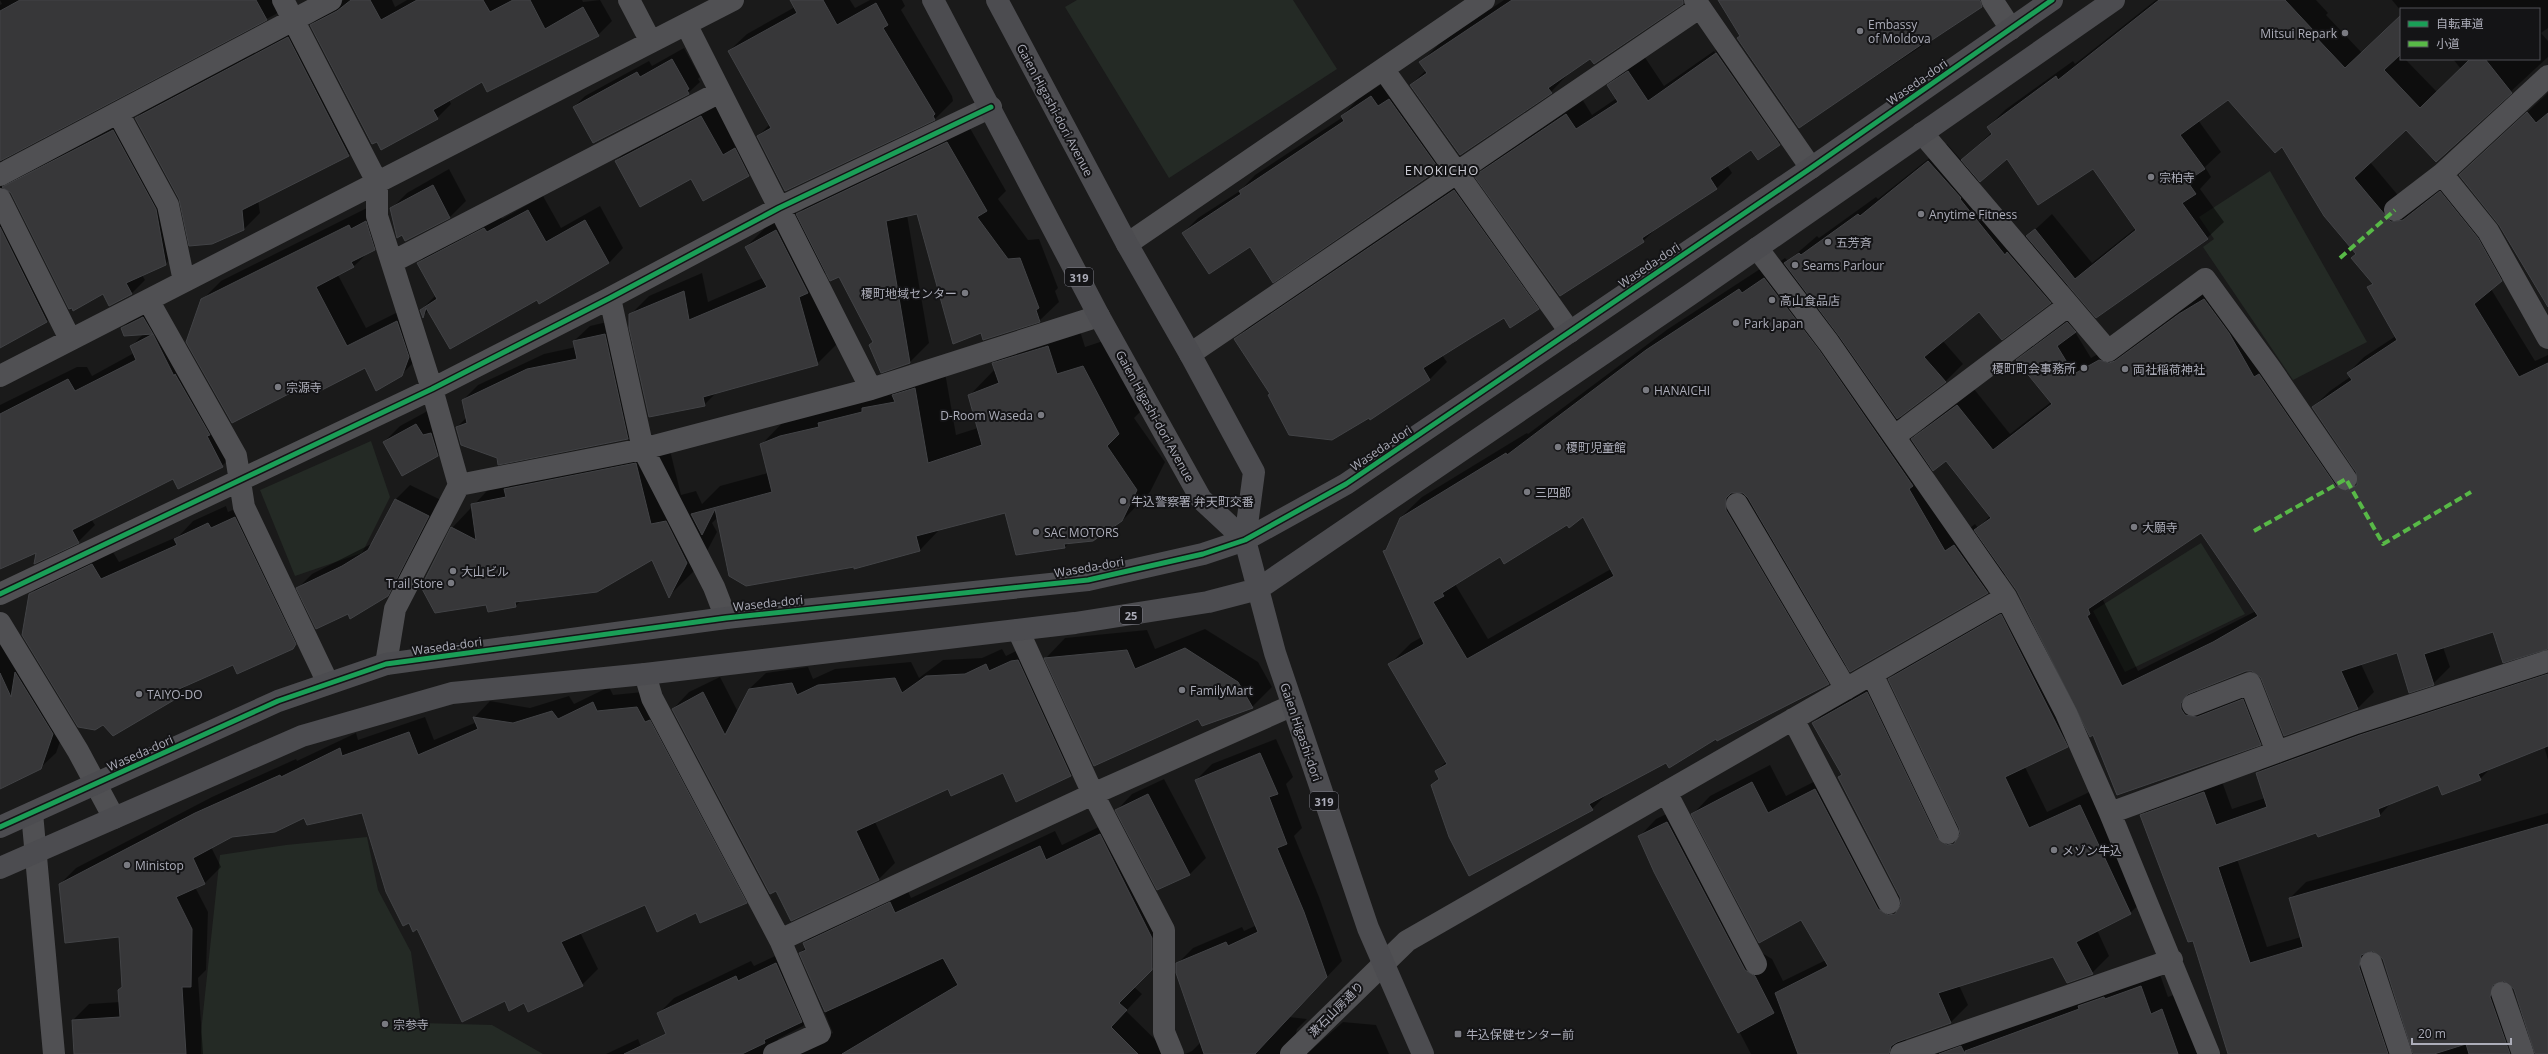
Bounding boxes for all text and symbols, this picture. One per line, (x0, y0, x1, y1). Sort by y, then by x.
legend (2400, 8, 2540, 60)
text: 自転車道 (2436, 15, 2484, 32)
place label: Embassy of Moldova (1868, 16, 1931, 47)
place label: Mitsui Repark (2260, 25, 2338, 42)
marker: Embassy of Moldova (1855, 26, 1865, 36)
marker: Mitsui Repark (2340, 28, 2350, 38)
text: 小道 (2436, 35, 2460, 52)
street label: Gaien Higashi-dori Avenue (1013, 41, 1097, 180)
street label: Waseda-dori (1883, 55, 1951, 109)
district label: ENOKICHO (1405, 161, 1479, 179)
place label: 宗柏寺 (2159, 169, 2195, 186)
marker: 宗柏寺 (2146, 172, 2156, 182)
place label: Anytime Fitness (1929, 206, 2018, 223)
marker: Anytime Fitness (1916, 209, 1926, 219)
place label: 五芳斉 (1836, 234, 1872, 251)
marker: 五芳斉 (1823, 237, 1833, 247)
street label: Waseda-dori (1615, 238, 1683, 292)
place label: Seams Parlour (1803, 257, 1884, 274)
marker: Seams Parlour (1790, 260, 1800, 270)
road number: 319 (1065, 268, 1093, 286)
place label: 榎町地域センター (861, 285, 957, 302)
marker: 榎町地域センター (960, 288, 970, 298)
place label: 高山食品店 (1780, 292, 1840, 309)
marker: 高山食品店 (1767, 295, 1777, 305)
place label: Park Japan (1744, 315, 1803, 332)
marker: Park Japan (1731, 318, 1741, 328)
street label: Gaien Higashi-dori Avenue (1112, 347, 1198, 485)
place label: 榎町町会事務所 (1992, 360, 2076, 377)
place label: 両社稲荷神社 (2133, 361, 2205, 378)
marker: 榎町町会事務所 (2079, 363, 2089, 373)
marker: 両社稲荷神社 (2120, 364, 2130, 374)
place label: 宗源寺 (286, 379, 322, 396)
marker: 宗源寺 (273, 382, 283, 392)
place label: HANAICHI (1654, 382, 1710, 399)
marker: HANAICHI (1641, 385, 1651, 395)
place label: D-Room Waseda (940, 407, 1033, 424)
marker: D-Room Waseda (1036, 410, 1046, 420)
street label: Waseda-dori (1347, 421, 1415, 475)
place label: 榎町児童館 (1566, 439, 1626, 456)
marker: 榎町児童館 (1553, 442, 1563, 452)
place label: 三四郎 (1535, 484, 1571, 501)
marker: 三四郎 (1522, 487, 1532, 497)
place label: 牛込警察署 弁天町交番 (1131, 493, 1254, 510)
marker: 牛込警察署 弁天町交番 (1118, 496, 1128, 506)
place label: 大願寺 (2142, 519, 2178, 536)
marker: 大願寺 (2129, 522, 2139, 532)
place label: SAC MOTORS (1044, 524, 1119, 541)
marker: SAC MOTORS (1031, 527, 1041, 537)
street label: Waseda-dori (1053, 553, 1125, 581)
place label: 大山ビル (461, 563, 509, 580)
marker: 大山ビル (448, 566, 458, 576)
place label: Trail Store (386, 575, 443, 592)
marker: Trail Store (446, 578, 456, 588)
street label: Waseda-dori (732, 591, 804, 615)
road number: 25 (1120, 606, 1142, 624)
street label: Waseda-dori (411, 633, 483, 659)
street label: Gaien Higashi-dori (1276, 680, 1326, 784)
place label: FamilyMart (1190, 682, 1253, 699)
marker: FamilyMart (1177, 685, 1187, 695)
place label: TAIYO-DO (147, 686, 203, 703)
marker: TAIYO-DO (134, 689, 144, 699)
street label: Waseda-dori (104, 731, 176, 775)
road number: 319 (1310, 792, 1338, 810)
place label: メゾン牛込 (2062, 842, 2122, 859)
marker: メゾン牛込 (2049, 845, 2059, 855)
place label: Ministop (135, 857, 184, 874)
marker: Ministop (122, 860, 132, 870)
street label: 漱石山房通り (1305, 978, 1367, 1040)
place label: 宗参寺 (393, 1016, 429, 1033)
marker: 宗参寺 (380, 1019, 390, 1029)
scale bar (2412, 1020, 2511, 1046)
text: 20 m (2418, 1025, 2446, 1042)
place label: 牛込保健センター前 (1466, 1026, 1574, 1043)
marker: 牛込保健センター前 (1453, 1029, 1463, 1039)

